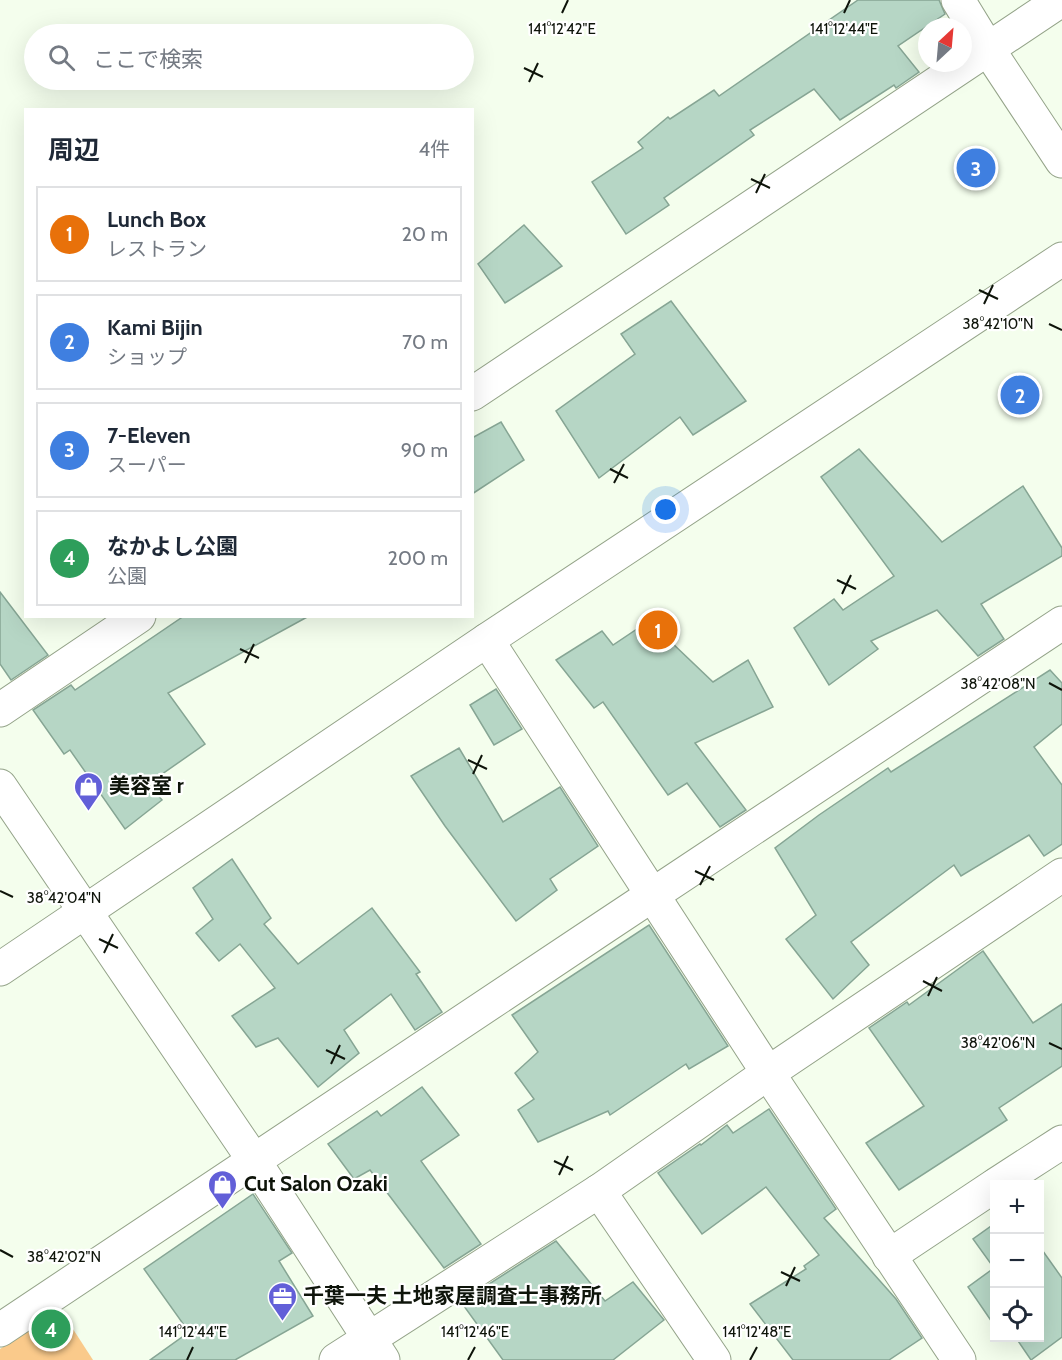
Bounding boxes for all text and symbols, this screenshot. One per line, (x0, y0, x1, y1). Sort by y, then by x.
north arrow (918, 18, 972, 72)
text: 141°12'42"E (528, 20, 596, 38)
text: 141°12'44"E (810, 20, 878, 38)
search box (24, 24, 474, 90)
icon: search (45, 41, 78, 74)
text: ここで検索 (93, 46, 203, 73)
text: 周辺 (48, 134, 100, 166)
text: 4件 (418, 137, 450, 161)
pin: 3 (956, 146, 996, 190)
text: Lunch Box (107, 206, 206, 233)
text: 1 (66, 222, 73, 246)
text: 20 m (402, 222, 448, 246)
text: レストラン (107, 237, 207, 261)
text: Kami Bijin (107, 314, 203, 341)
text: 38°42'10"N (962, 315, 1034, 333)
text: 2 (64, 330, 75, 354)
text: 70 m (402, 330, 448, 354)
text: ショップ (107, 345, 187, 369)
pin: 2 (1000, 372, 1040, 418)
text: 7-Eleven (107, 422, 191, 449)
text: 3 (64, 438, 75, 462)
text: 90 m (401, 438, 448, 462)
text: スーパー (107, 453, 187, 477)
your location (651, 495, 680, 524)
text: なかよし公園 (107, 533, 238, 560)
text: 4 (63, 546, 76, 570)
text: 200 m (388, 546, 448, 570)
text: 公園 (107, 564, 147, 588)
pin: 1 (638, 608, 678, 652)
text: 38°42'08"N (960, 675, 1036, 693)
shop icon: 美容室 r (72, 770, 104, 812)
place label: 美容室 r (109, 773, 184, 798)
text: 38°42'04"N (27, 889, 101, 907)
text: 38°42'06"N (961, 1034, 1035, 1052)
shop icon: Cut Salon Ozaki (207, 1168, 239, 1210)
place label: Cut Salon Ozaki (244, 1171, 388, 1196)
map controls (990, 1180, 1044, 1342)
button: + (990, 1180, 1044, 1234)
button: − (990, 1234, 1044, 1288)
text: 38°42'02"N (27, 1248, 101, 1266)
office icon: 千葉一夫 土地家屋調査士事務所 (266, 1280, 298, 1322)
place label: 千葉一夫 土地家屋調査士事務所 (303, 1283, 602, 1308)
button: locate (990, 1288, 1044, 1342)
pin: 4 (32, 1306, 70, 1352)
text: 141°12'44"E (159, 1323, 227, 1341)
text: 141°12'46"E (441, 1323, 509, 1341)
text: 141°12'48"E (723, 1323, 791, 1341)

